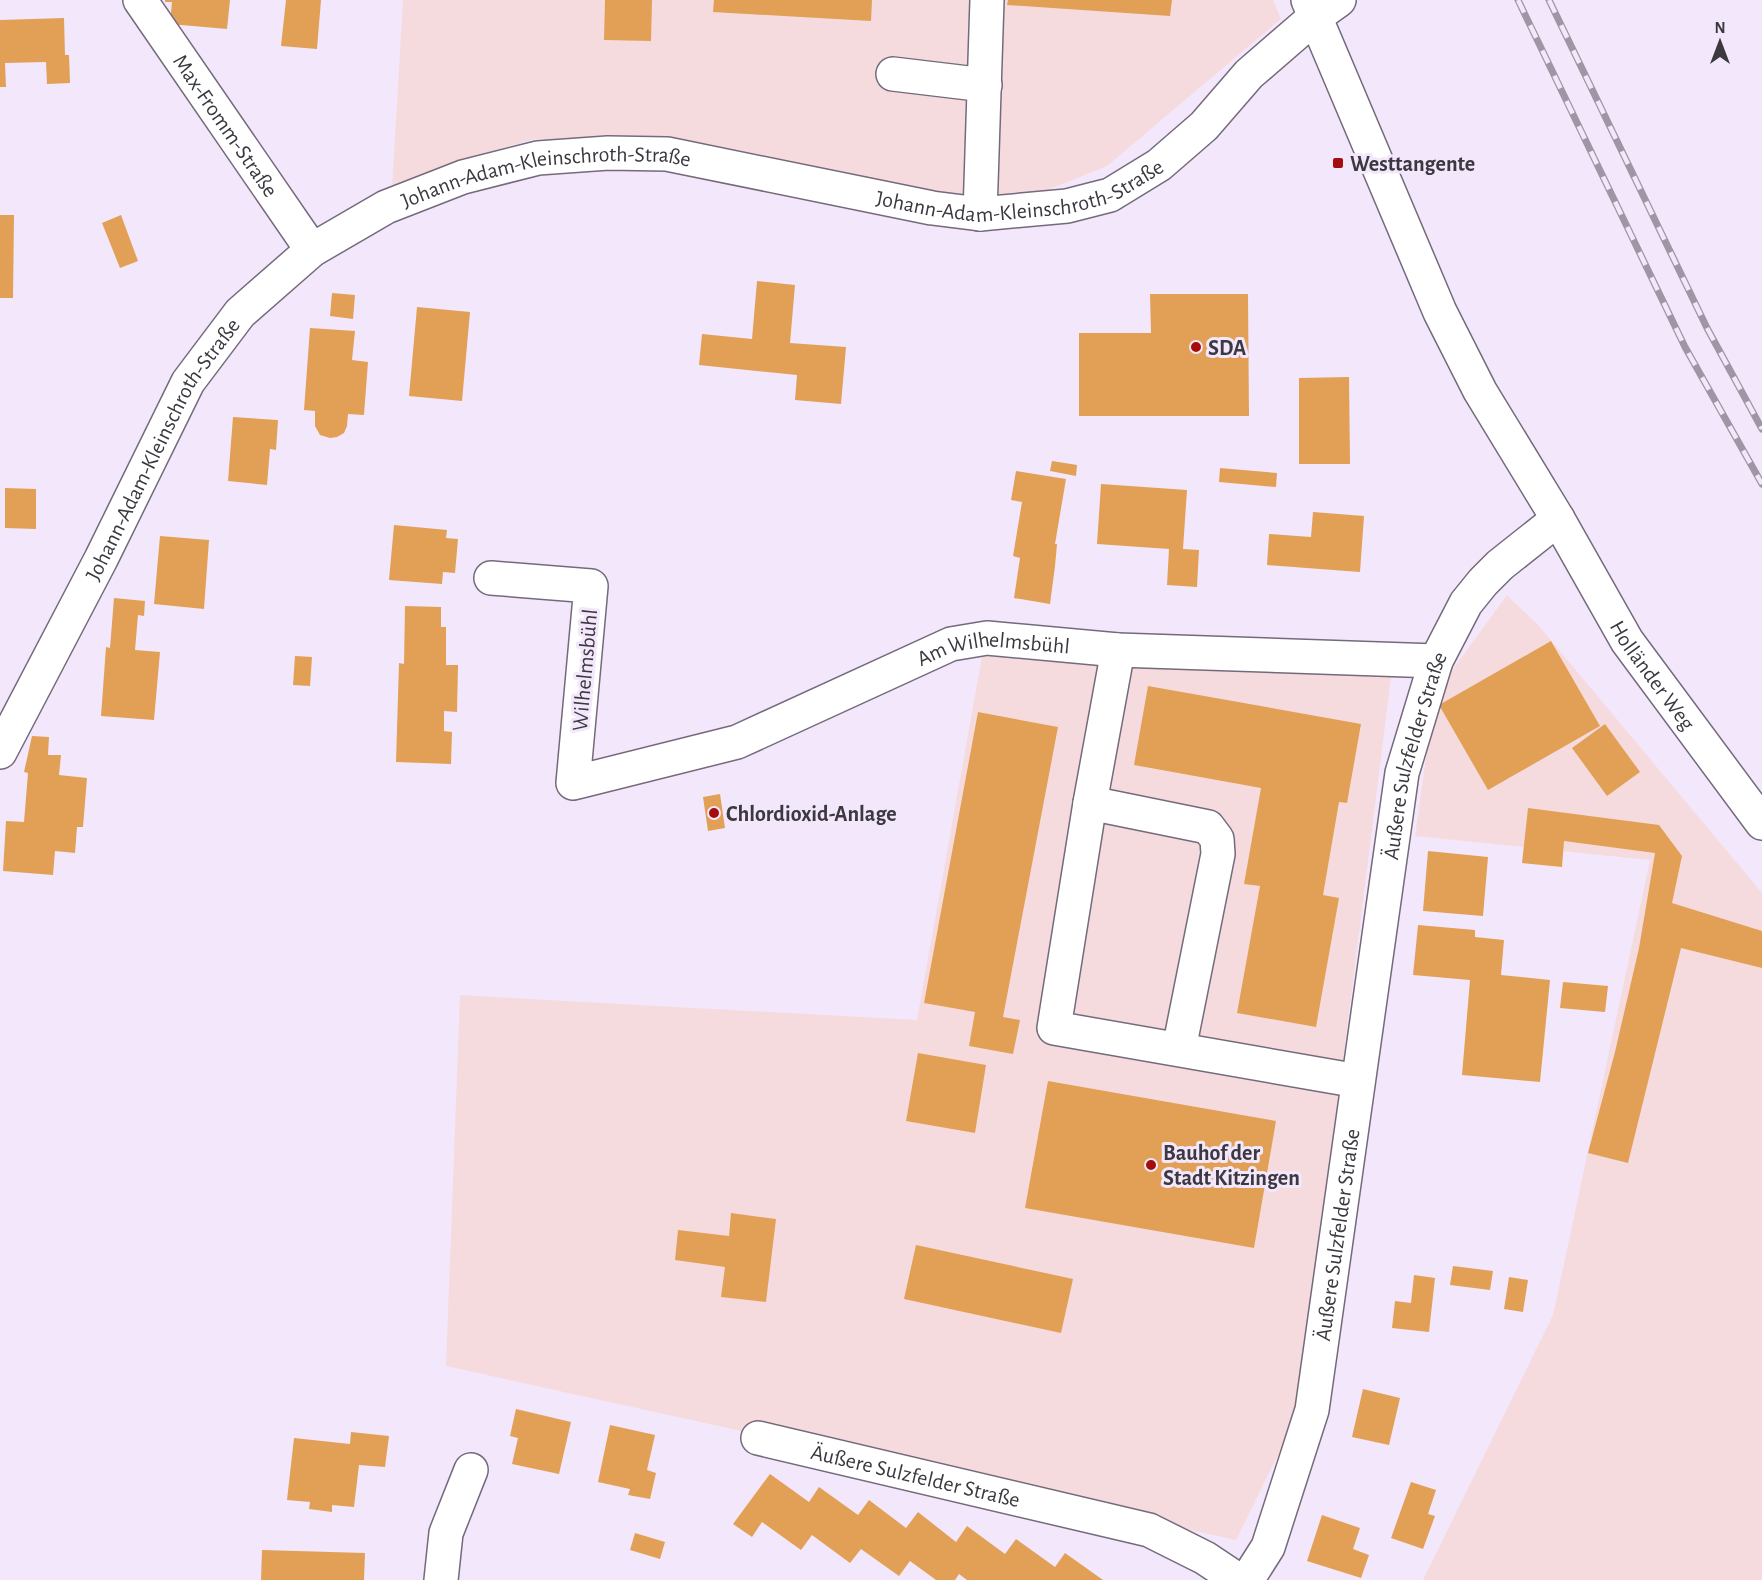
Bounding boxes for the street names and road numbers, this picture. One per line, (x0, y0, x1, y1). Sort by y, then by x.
street label: Max-Fromm-Straße (169, 51, 282, 201)
street label: Johann-Adam-Kleinschroth-Straße (398, 143, 693, 212)
street label: Johann-Adam-Kleinschroth-Straße (874, 155, 1167, 226)
street label: Johann-Adam-Kleinschroth-Straße (82, 314, 244, 584)
street label: Wilhelmsbühl (569, 608, 601, 732)
street label: Holländer Weg (1606, 617, 1699, 735)
street label: Am Wilhelmsbühl (913, 628, 1071, 670)
street label: Äußere Sulzfelder Straße (1380, 648, 1451, 861)
street label: Äußere Sulzfelder Straße (1312, 1127, 1364, 1342)
street label: Äußere Sulzfelder Straße (809, 1441, 1022, 1511)

